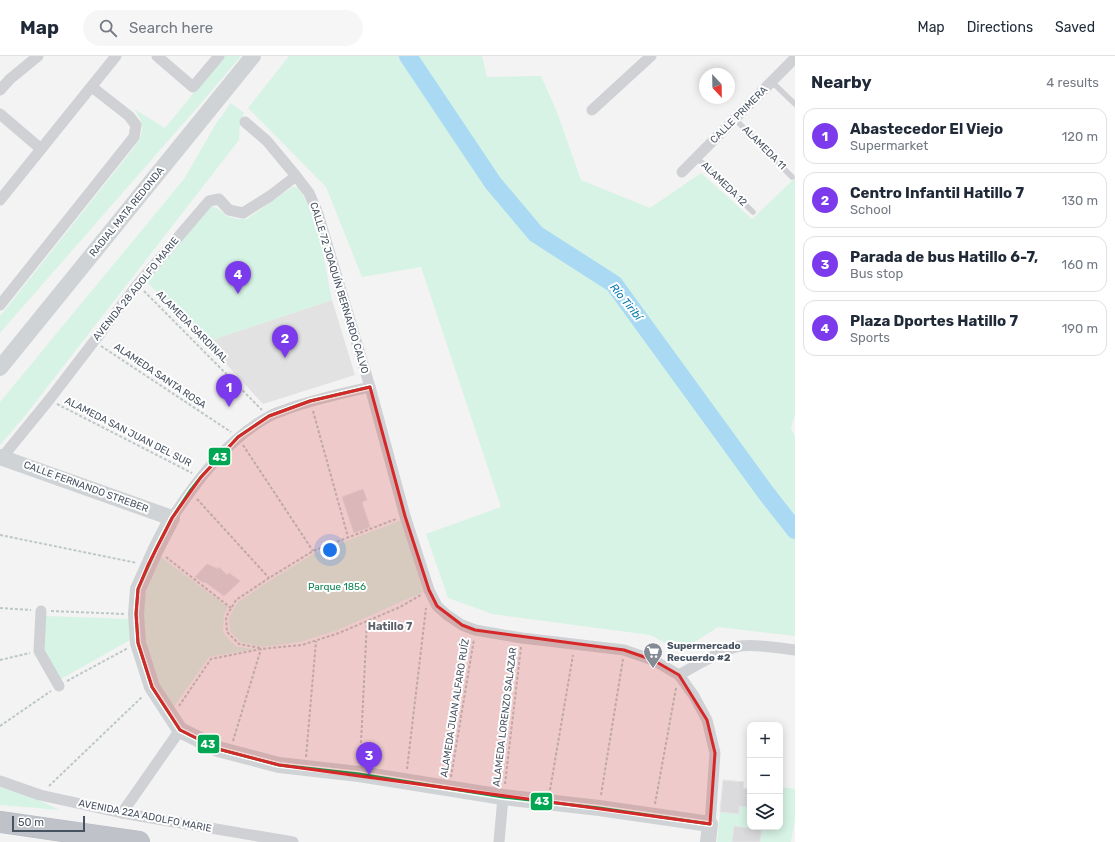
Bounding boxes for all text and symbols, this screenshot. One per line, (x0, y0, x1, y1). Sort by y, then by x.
search box (83, 10, 363, 46)
text: Map (20, 16, 59, 39)
icon: search (97, 17, 119, 39)
text: Search here (129, 19, 213, 37)
text: Map (918, 19, 945, 36)
text: Directions (967, 19, 1033, 36)
text: Saved (1055, 19, 1095, 36)
north arrow (699, 68, 735, 104)
text: Nearby (811, 72, 872, 92)
text: 4 results (1046, 75, 1099, 90)
street label: CALLE PRIMERA (708, 84, 770, 146)
text: Abastecedor El Viejo (850, 120, 1003, 138)
street label: ALAMEDA 11 (740, 124, 788, 172)
text: 1 (822, 129, 828, 144)
text: 120 m (1062, 129, 1098, 144)
text: Supermarket (850, 138, 928, 153)
street label: ALAMEDA 12 (699, 159, 749, 209)
street label: RADIAL MATA REDONDA (87, 165, 167, 259)
text: Centro Infantil Hatillo 7 (850, 184, 1024, 202)
text: 2 (821, 193, 829, 208)
text: 130 m (1062, 193, 1098, 208)
street label: CALLE 72 JOAQUÍN BERNARDO CALVO (307, 201, 371, 375)
text: School (850, 202, 891, 217)
street label: AVENIDA 28 ADOLFO MARIE (91, 235, 181, 343)
text: Parada de bus Hatillo 6-7, (850, 248, 1038, 266)
text: 3 (821, 257, 829, 272)
text: 160 m (1062, 257, 1098, 272)
pin: 4 (225, 261, 251, 294)
text: Bus stop (850, 266, 903, 281)
water label: Río Tiribí (607, 281, 646, 324)
street label: ALAMEDA SARDINAL (153, 288, 231, 366)
text: Plaza Dportes Hatillo 7 (850, 312, 1018, 330)
text: 4 (821, 321, 829, 336)
text: 190 m (1062, 321, 1098, 336)
pin: 2 (272, 325, 298, 358)
text: Sports (850, 330, 890, 345)
street label: ALAMEDA SANTA ROSA (112, 341, 209, 411)
pin: 1 (216, 374, 242, 407)
street label: ALAMEDA SAN JUAN DEL SUR (63, 395, 194, 470)
line badge: 43 (208, 447, 231, 466)
text: 43 (213, 451, 227, 464)
street label: CALLE FERNANDO STREBER (22, 459, 151, 515)
your location (320, 540, 340, 560)
park label: Parque 1856 (308, 581, 366, 593)
district label: Hatillo 7 (368, 620, 413, 633)
street label: ALAMEDA JUAN ALFARO RUÍZ (438, 638, 472, 778)
place label: Supermercado Recuerdo #2 (667, 640, 741, 664)
supermarket icon: Supermercado Recuerdo #2 (642, 641, 664, 669)
street label: ALAMEDA LORENZO SALAZAR (491, 646, 520, 787)
map controls (747, 722, 783, 830)
button: + (747, 722, 783, 758)
line badge: 43 (197, 734, 220, 754)
text: 43 (201, 738, 215, 751)
pin: 3 (356, 742, 382, 775)
button: − (747, 758, 783, 794)
line badge: 43 (530, 792, 553, 811)
button: layers (747, 794, 783, 830)
text: 43 (535, 795, 549, 808)
street label: AVENIDA 22A ADOLFO MARIE (77, 797, 213, 835)
scale bar (12, 814, 85, 833)
text: 50 m (18, 816, 44, 829)

